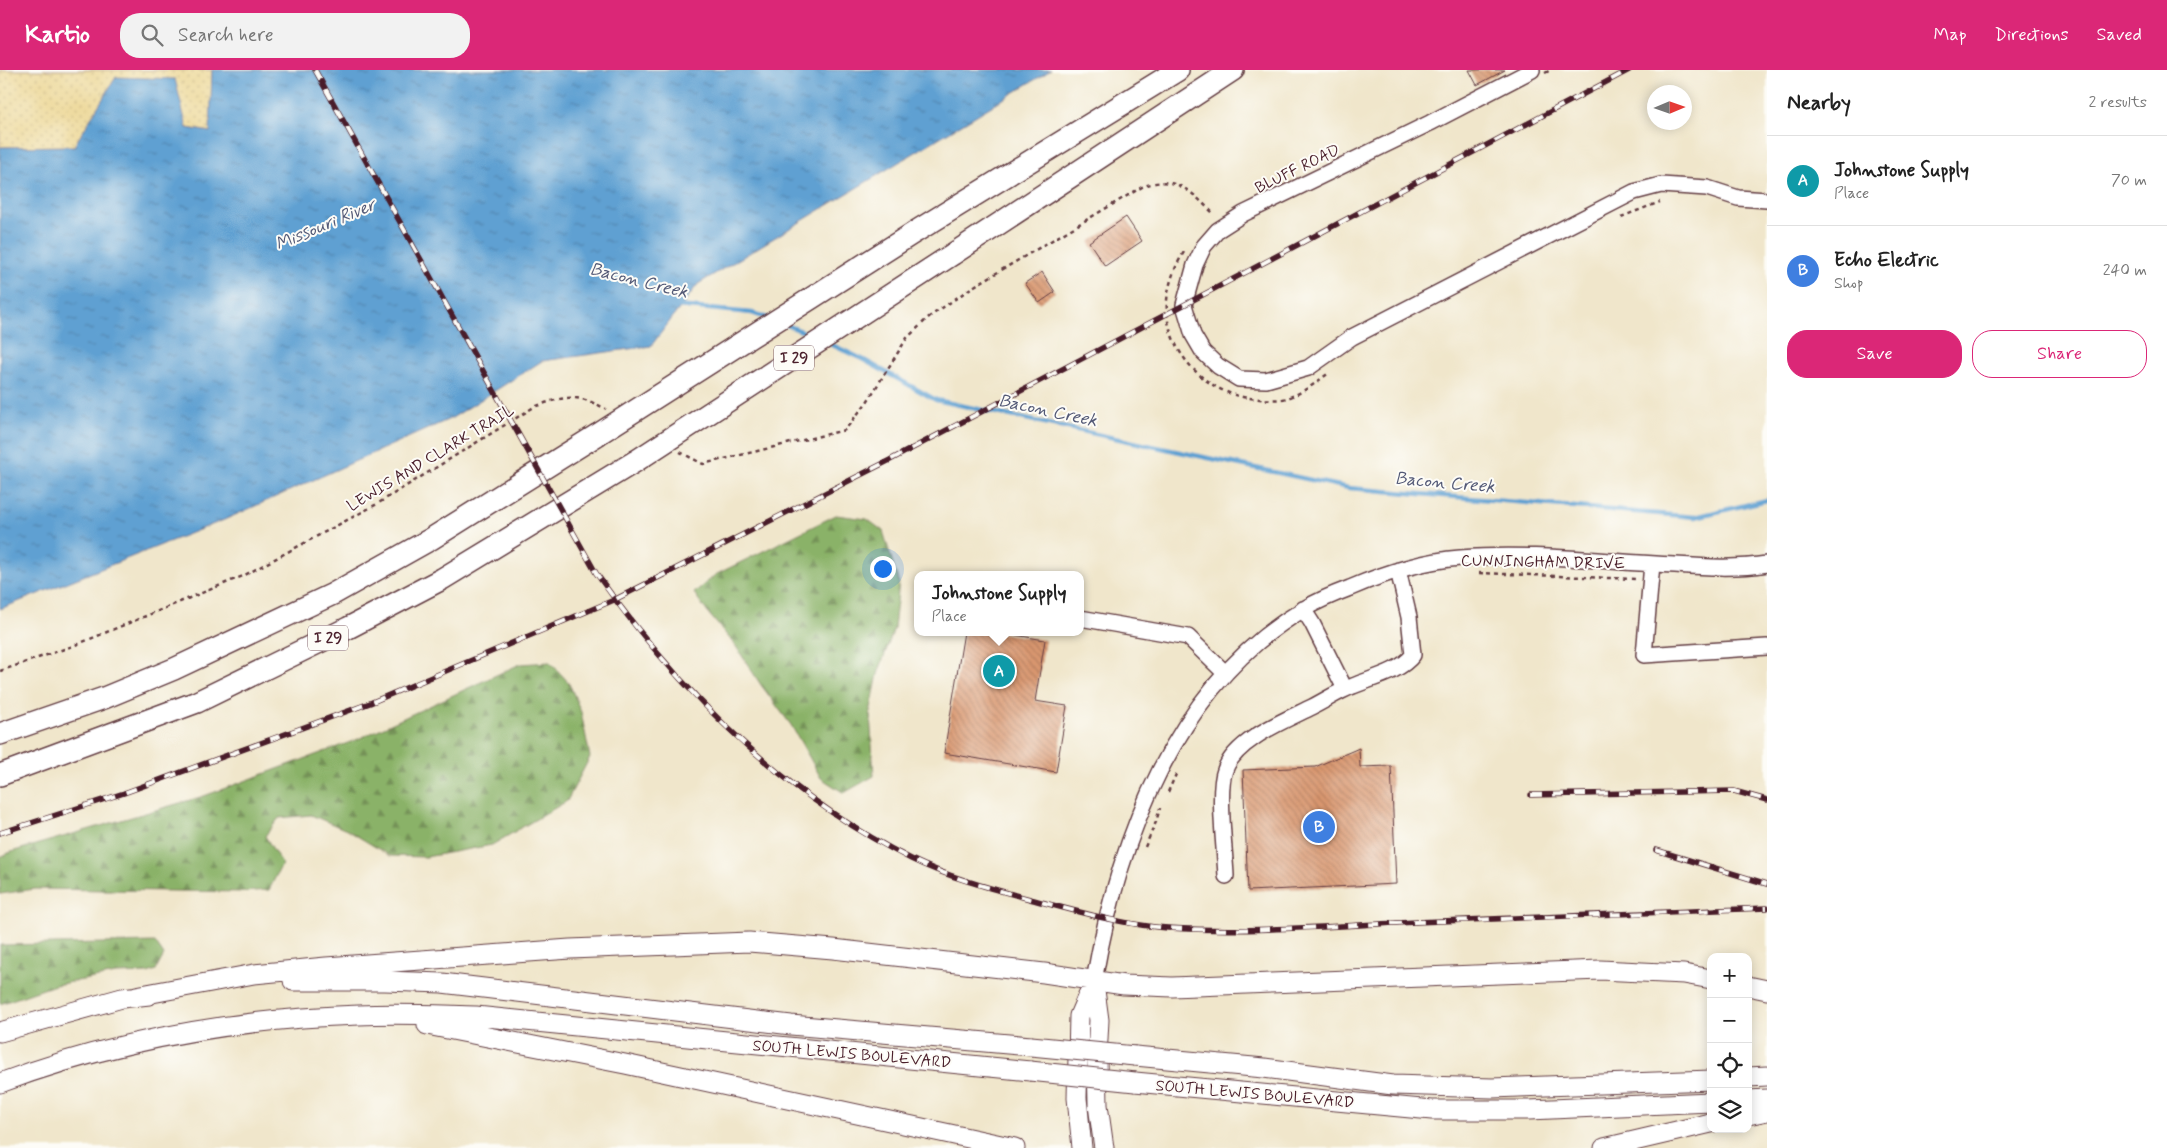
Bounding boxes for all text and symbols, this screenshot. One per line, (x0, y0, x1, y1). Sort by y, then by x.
search box (120, 13, 470, 58)
text: Kartio (25, 20, 90, 51)
icon: search (138, 21, 166, 49)
text: Search here (178, 23, 274, 48)
text: Map (1934, 23, 1967, 47)
text: Directions (1995, 23, 2069, 47)
text: Saved (2097, 23, 2142, 47)
north arrow (1647, 85, 1692, 130)
text: Nearby (1787, 89, 1851, 117)
text: 2 results (2089, 92, 2147, 113)
street label: BLUFF ROAD (1252, 140, 1344, 199)
text: Johnstone Supply (1834, 158, 1969, 183)
text: A (1798, 170, 1808, 191)
text: 70 m (2111, 170, 2147, 191)
text: Place (1834, 183, 1869, 204)
water label: Missouri River (272, 192, 381, 257)
text: Echo Electric (1834, 248, 1939, 273)
water label: Bacon Creek (587, 257, 690, 305)
text: B (1798, 260, 1808, 281)
text: 240 m (2103, 260, 2147, 281)
text: Shop (1834, 273, 1863, 294)
button: Save (1787, 330, 1962, 378)
button: Share (1972, 330, 2147, 378)
road number: I 29 (774, 346, 814, 370)
water label: Bacon Creek (996, 389, 1099, 433)
street label: LEWIS AND CLARK TRAIL (343, 400, 519, 517)
water label: Bacon Creek (1394, 467, 1496, 499)
street label: CUNNINGHAM DRIVE (1461, 551, 1625, 574)
your location (870, 556, 896, 582)
popup (914, 571, 1084, 636)
text: Johnstone Supply (932, 581, 1066, 606)
text: Place (932, 606, 967, 627)
road number: I 29 (308, 626, 348, 650)
pin: A (983, 652, 1015, 690)
pin: B (1303, 808, 1335, 846)
map controls (1707, 953, 1752, 1133)
button: + (1707, 953, 1752, 998)
button: − (1707, 998, 1752, 1043)
street label: SOUTH LEWIS BOULEVARD (752, 1035, 952, 1074)
button: locate (1707, 1043, 1752, 1088)
street label: SOUTH LEWIS BOULEVARD (1155, 1075, 1355, 1114)
button: layers (1707, 1088, 1752, 1133)

